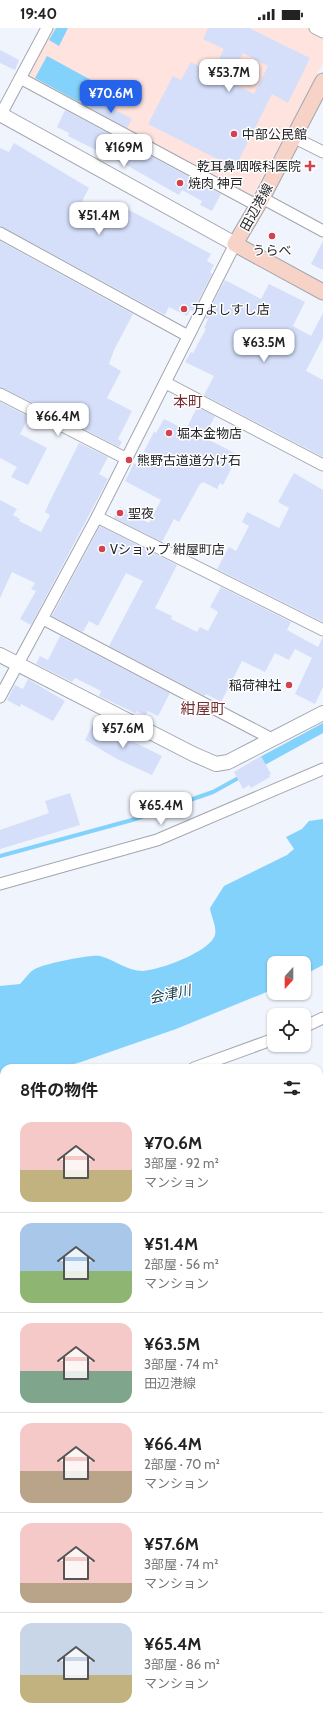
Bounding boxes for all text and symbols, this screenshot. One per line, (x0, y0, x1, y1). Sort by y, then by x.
text: 19:40 (20, 5, 57, 23)
pin: ¥53.7M (196, 59, 262, 93)
text: ¥53.7M (208, 64, 250, 80)
pin: ¥70.6M (78, 80, 144, 114)
text: ¥70.6M (89, 85, 133, 101)
place label: 中部公民館 (242, 126, 307, 142)
marker: 中部公民館 (229, 129, 239, 139)
pin: ¥169M (96, 134, 152, 168)
text: ¥169M (105, 139, 143, 155)
place label: 乾耳鼻咽喉科医院 (197, 158, 301, 174)
marker: 乾耳鼻咽喉科医院 (304, 160, 316, 172)
place label: 焼肉 神戸 (188, 175, 243, 191)
marker: 焼肉 神戸 (175, 178, 185, 188)
street label: 田辺港線 (236, 180, 276, 234)
pin: ¥51.4M (66, 202, 132, 236)
text: ¥51.4M (78, 207, 120, 223)
marker: うらべ (267, 231, 277, 241)
place label: うらべ (252, 242, 292, 258)
place label: 万よしすし店 (192, 301, 270, 317)
marker: 万よしすし店 (179, 304, 189, 314)
pin: ¥63.5M (231, 329, 297, 363)
text: ¥63.5M (243, 334, 285, 350)
district label: 本町 (173, 393, 203, 411)
pin: ¥66.4M (25, 403, 91, 437)
text: ¥66.4M (36, 408, 80, 424)
place label: 堀本金物店 (177, 425, 242, 441)
marker: 堀本金物店 (164, 428, 174, 438)
place label: 熊野古道道分け石 (137, 452, 241, 468)
marker: 熊野古道道分け石 (124, 455, 134, 465)
place label: 聖夜 (128, 505, 154, 521)
marker: 聖夜 (115, 508, 125, 518)
place label: Vショップ 紺屋町店 (110, 541, 225, 557)
marker: Vショップ 紺屋町店 (97, 544, 107, 554)
place label: 稲荷神社 (229, 677, 281, 693)
marker: 稲荷神社 (284, 680, 294, 690)
district label: 紺屋町 (180, 700, 226, 718)
pin: ¥57.6M (90, 715, 156, 749)
text: ¥57.6M (102, 720, 144, 736)
pin: ¥65.4M (128, 792, 194, 826)
text: ¥65.4M (139, 797, 183, 813)
north arrow (267, 956, 311, 1000)
map controls (267, 956, 311, 1052)
water label: 会津川 (148, 980, 194, 1007)
button: locate (267, 1008, 311, 1052)
icon: filters (281, 1077, 303, 1099)
text: 8件の物件 (20, 1080, 98, 1100)
text: ¥70.6M (144, 1133, 202, 1153)
icon: home (52, 1138, 100, 1186)
text: 3部屋 · 92 m² (144, 1155, 219, 1171)
text: マンション (144, 1174, 209, 1190)
text: ¥51.4M (144, 1234, 198, 1254)
icon: home (52, 1239, 100, 1287)
text: 2部屋 · 56 m² (144, 1256, 219, 1272)
text: マンション (144, 1275, 209, 1291)
text: ¥63.5M (144, 1334, 200, 1354)
icon: home (52, 1339, 100, 1387)
text: 3部屋 · 74 m² (144, 1356, 218, 1372)
text: 田辺港線 (144, 1375, 196, 1391)
text: ¥66.4M (144, 1434, 202, 1454)
icon: home (52, 1439, 100, 1487)
text: 2部屋 · 70 m² (144, 1456, 220, 1472)
text: マンション (144, 1475, 209, 1491)
text: ¥57.6M (144, 1534, 199, 1554)
icon: home (52, 1539, 100, 1587)
text: 3部屋 · 74 m² (144, 1556, 218, 1572)
text: マンション (144, 1575, 209, 1591)
text: ¥65.4M (144, 1634, 201, 1654)
icon: home (52, 1639, 100, 1687)
text: 3部屋 · 86 m² (144, 1656, 220, 1672)
text: マンション (144, 1675, 209, 1691)

